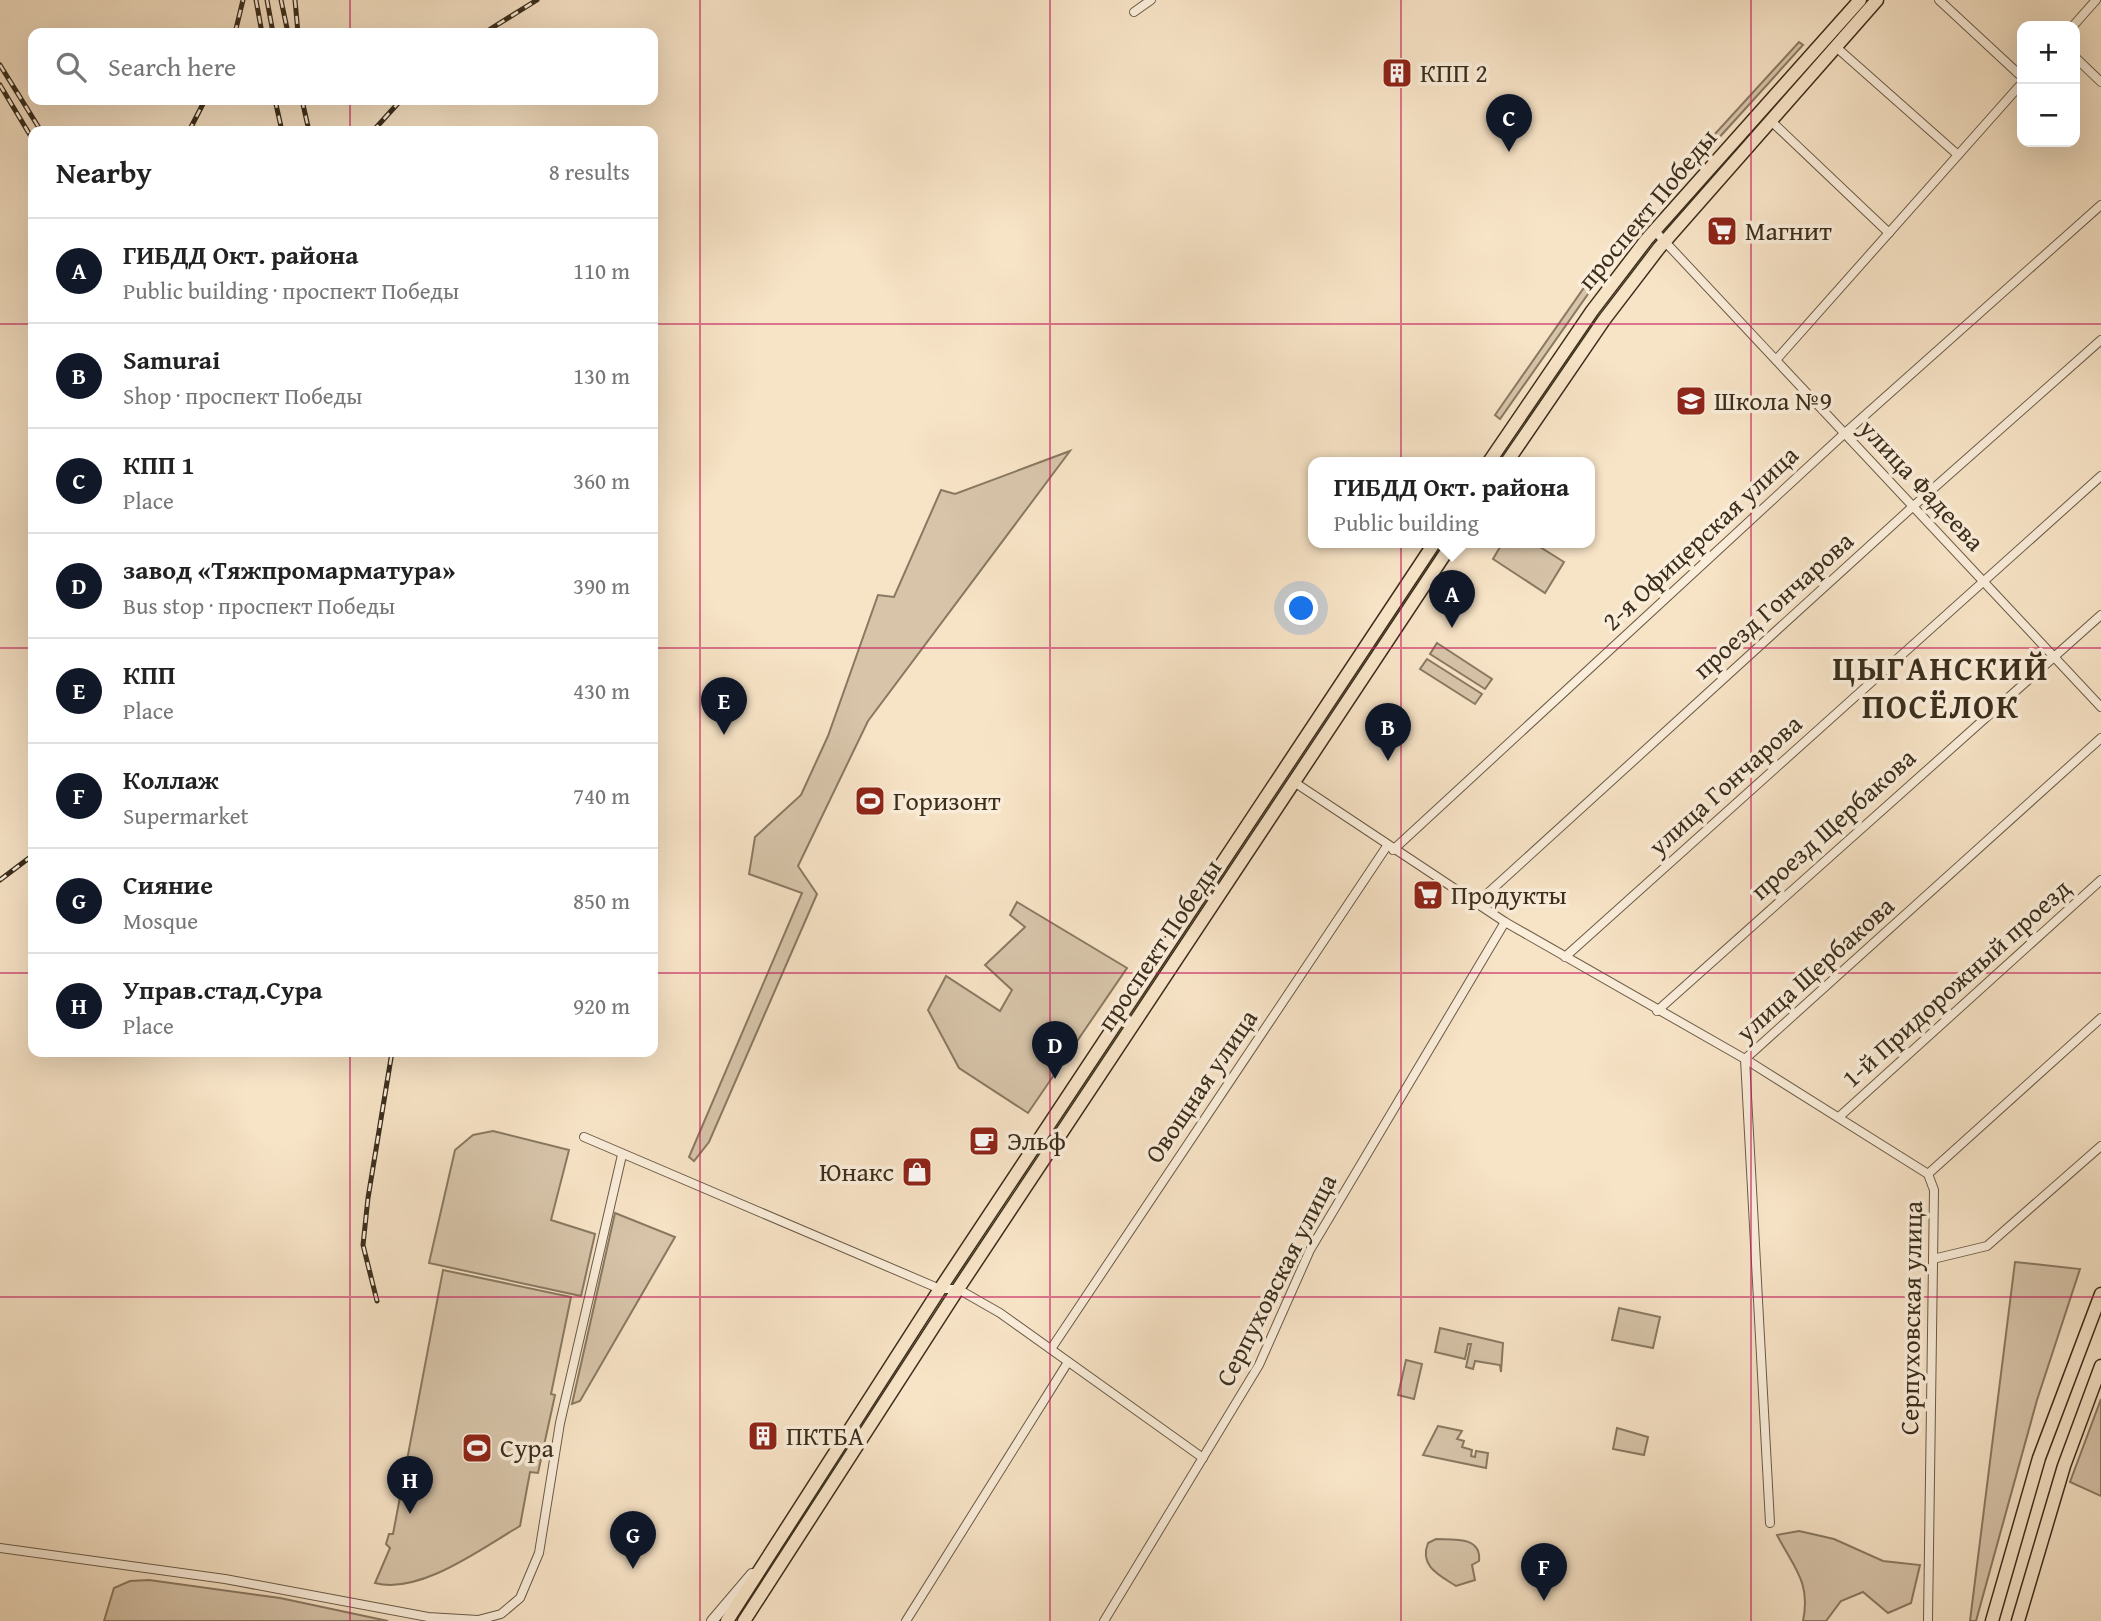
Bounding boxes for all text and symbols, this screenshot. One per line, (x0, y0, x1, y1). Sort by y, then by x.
map controls (2017, 21, 2080, 147)
button: + (2017, 21, 2080, 84)
search box (28, 28, 658, 105)
text: Search here (108, 47, 236, 86)
icon: search (52, 48, 90, 86)
place label: КПП 2 (1420, 53, 1488, 92)
building icon: КПП 2 (1380, 56, 1414, 90)
button: − (2017, 84, 2080, 147)
pin: C (1486, 94, 1532, 152)
street label: проспект Победы (1567, 119, 1726, 298)
text: Nearby (56, 150, 152, 194)
text: 8 results (549, 155, 630, 188)
place label: Магнит (1745, 211, 1832, 250)
supermarket icon: Магнит (1705, 214, 1739, 248)
text: ГИБДД Окт. района (123, 235, 359, 274)
text: A (72, 254, 86, 287)
text: 110 m (573, 254, 630, 287)
text: Public building · проспект Победы (123, 274, 459, 307)
text: Samurai (123, 340, 220, 379)
text: B (72, 359, 86, 392)
text: 130 m (573, 359, 630, 392)
text: Shop · проспект Победы (123, 379, 362, 412)
place label: Школа №9 (1714, 381, 1832, 420)
school or university icon: Школа №9 (1674, 384, 1708, 418)
street label: улица Фадеева (1850, 409, 1995, 560)
street label: 2-я Офицерская улица (1593, 435, 1807, 639)
text: КПП 1 (123, 445, 195, 484)
popup (1308, 457, 1595, 548)
text: C (72, 464, 86, 497)
text: 360 m (573, 464, 630, 497)
text: ГИБДД Окт. района (1334, 467, 1569, 506)
text: Place (123, 484, 174, 517)
text: Public building (1334, 506, 1479, 539)
street label: проезд Гончарова (1683, 521, 1862, 688)
text: завод «Тяжпромарматура» (123, 550, 455, 589)
text: D (72, 569, 86, 602)
text: 390 m (573, 569, 630, 602)
pin: A (1429, 570, 1475, 628)
text: Bus stop · проспект Победы (123, 589, 395, 622)
your location (1284, 591, 1318, 625)
district label: ЦЫГАНСКИЙ ПОСЁЛОК (1833, 644, 2049, 730)
text: КПП (123, 655, 175, 694)
text: E (73, 674, 85, 707)
text: 430 m (573, 674, 630, 707)
pin: E (701, 677, 747, 735)
text: Place (123, 694, 174, 727)
pin: B (1365, 703, 1411, 761)
street label: улица Гончарова (1638, 704, 1811, 865)
street label: проезд Щербакова (1741, 738, 1925, 909)
text: Коллаж (123, 760, 219, 799)
text: F (73, 779, 85, 812)
text: 740 m (573, 779, 630, 812)
place label: Горизонт (893, 781, 1001, 820)
sports icon: Горизонт (853, 784, 887, 818)
text: Supermarket (123, 799, 249, 832)
street label: проспект Победы (1086, 851, 1231, 1039)
text: Сияние (123, 865, 213, 904)
street label: 1-й Придорожный проезд (1832, 869, 2079, 1096)
place label: Продукты (1451, 875, 1567, 914)
supermarket icon: Продукты (1411, 878, 1445, 912)
text: G (72, 884, 86, 917)
text: 850 m (573, 884, 630, 917)
street label: улица Щербакова (1726, 886, 1903, 1051)
text: Mosque (123, 904, 198, 937)
text: Управ.стад.Сура (123, 970, 323, 1009)
text: H (71, 989, 87, 1022)
text: 920 m (573, 989, 630, 1022)
street label: Овощная улица (1135, 1000, 1267, 1171)
text: Place (123, 1009, 174, 1042)
pin: D (1032, 1021, 1078, 1079)
place label: Эльф (1007, 1121, 1066, 1160)
cafe icon: Эльф (967, 1124, 1001, 1158)
place label: Юнакс (819, 1152, 894, 1191)
shop icon: Юнакс (900, 1155, 934, 1189)
street label: Серпуховская улица (1205, 1166, 1346, 1393)
street label: Серпуховская улица (1889, 1200, 1932, 1435)
place label: ПКТБА (786, 1416, 864, 1455)
building icon: ПКТБА (746, 1419, 780, 1453)
place label: Сура (500, 1428, 554, 1467)
sports icon: Сура (460, 1431, 494, 1465)
pin: H (387, 1456, 433, 1514)
pin: G (610, 1511, 656, 1569)
pin: F (1521, 1543, 1567, 1601)

